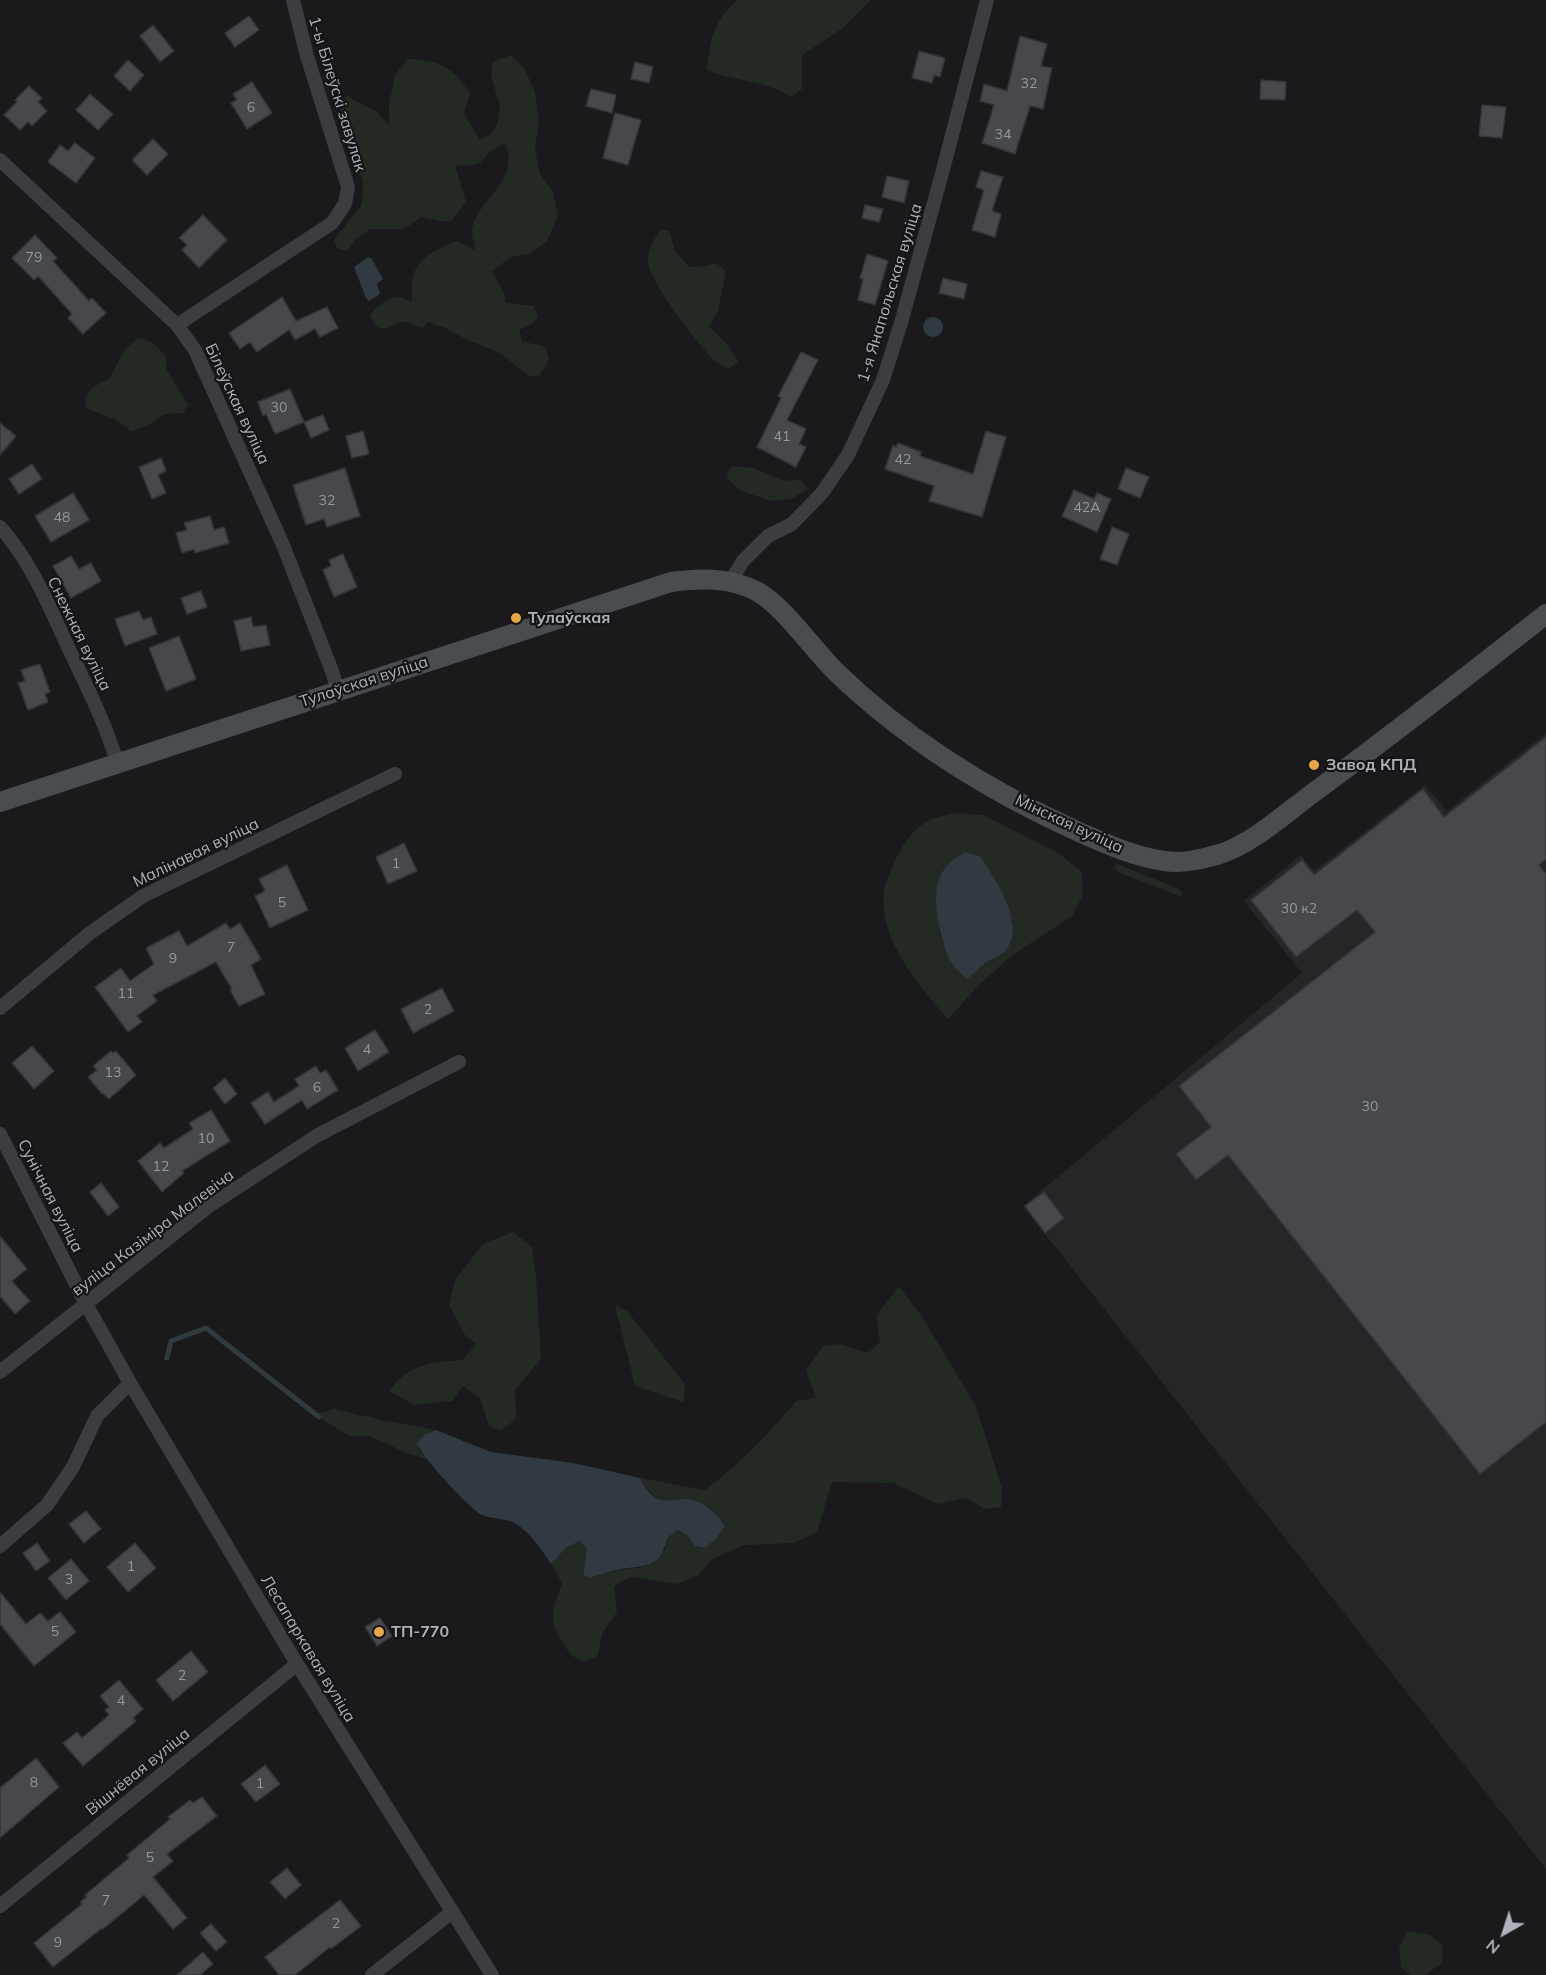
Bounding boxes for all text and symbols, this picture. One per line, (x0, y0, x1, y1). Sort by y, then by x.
street label: 1-ы Білеўскі завулак (304, 14, 370, 174)
house number: 32 (1021, 76, 1037, 92)
house number: 6 (247, 100, 255, 116)
house number: 34 (995, 127, 1011, 143)
street label: 1-я Янапольская вуліца (854, 201, 926, 385)
house number: 79 (26, 250, 42, 266)
street label: Білеўская вуліца (201, 341, 273, 467)
house number: 30 (271, 400, 287, 416)
house number: 41 (774, 429, 790, 445)
house number: 42 (895, 452, 911, 468)
house number: 32 (319, 493, 335, 509)
house number: 42А (1073, 500, 1101, 516)
house number: 48 (54, 510, 70, 526)
street label: Снежная вуліца (43, 574, 115, 694)
place label: Тулаўская (528, 608, 610, 628)
marker: Тулаўская (509, 611, 523, 625)
street label: Тулаўская вуліца (297, 652, 431, 712)
place label: Завод КПД (1326, 755, 1416, 775)
marker: Завод КПД (1307, 758, 1321, 772)
street label: Мінская вуліца (1012, 791, 1126, 857)
street label: Малінавая вуліца (130, 814, 262, 892)
house number: 1 (392, 856, 400, 872)
house number: 5 (278, 895, 286, 911)
house number: 30 к2 (1281, 901, 1317, 917)
house number: 7 (227, 940, 235, 956)
house number: 9 (169, 951, 177, 967)
house number: 11 (118, 986, 134, 1002)
house number: 2 (424, 1002, 432, 1018)
house number: 4 (363, 1042, 371, 1058)
house number: 13 (105, 1065, 121, 1081)
house number: 6 (313, 1080, 321, 1096)
house number: 30 (1362, 1099, 1378, 1115)
house number: 10 (198, 1131, 214, 1147)
street label: Сунічная вуліца (13, 1136, 87, 1256)
house number: 12 (153, 1159, 169, 1175)
street label: вуліца Казіміра Малевіча (68, 1166, 238, 1300)
house number: 1 (127, 1559, 135, 1575)
house number: 3 (65, 1572, 73, 1588)
street label: Лесапаркавая вуліца (257, 1572, 359, 1726)
place label: ТП-770 (391, 1622, 449, 1642)
house number: 5 (51, 1624, 59, 1640)
marker: ТП-770 (372, 1625, 386, 1639)
house number: 2 (178, 1668, 186, 1684)
house number: 4 (117, 1693, 125, 1709)
street label: Вішнёвая вуліца (82, 1724, 194, 1820)
house number: 8 (30, 1775, 38, 1791)
house number: 1 (256, 1776, 264, 1792)
house number: 5 (146, 1850, 154, 1866)
house number: 7 (102, 1893, 110, 1909)
north arrow (1474, 1903, 1534, 1963)
house number: 2 (332, 1916, 340, 1932)
house number: 9 (54, 1935, 62, 1951)
text: N (1482, 1935, 1504, 1959)

